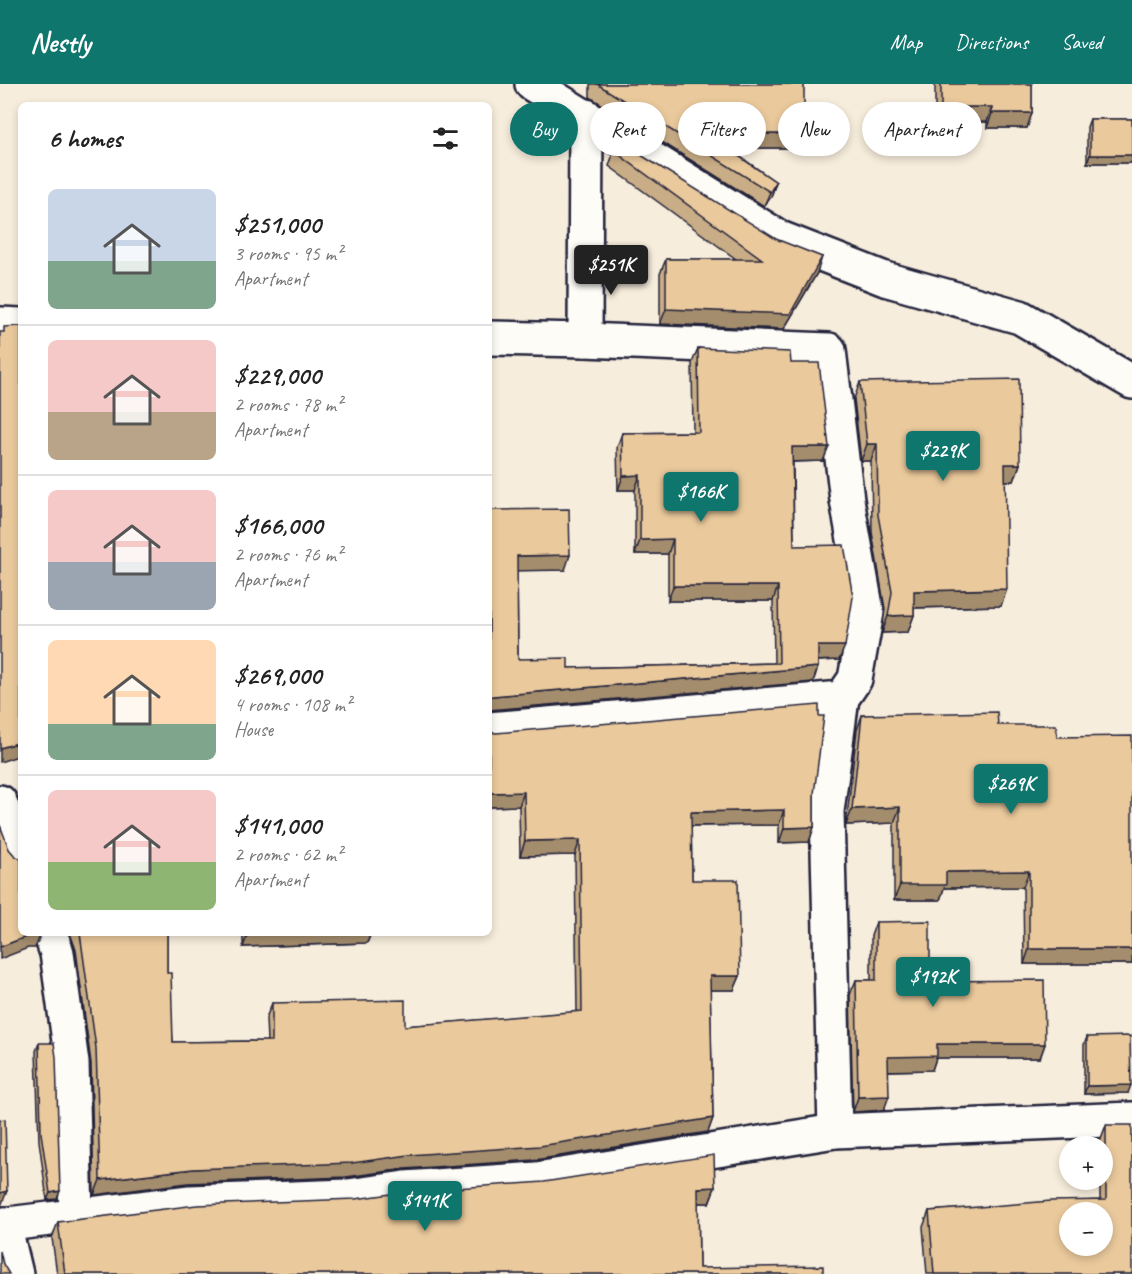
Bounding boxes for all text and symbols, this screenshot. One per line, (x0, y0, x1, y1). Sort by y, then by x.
text: Nestly (30, 25, 91, 60)
text: Map (890, 29, 922, 55)
text: Directions (955, 29, 1028, 55)
text: Saved (1061, 29, 1102, 55)
chip: Buy (510, 102, 578, 156)
chip: Rent (590, 102, 666, 156)
chip: Filters (678, 102, 766, 156)
chip: New (778, 102, 850, 156)
chip: Apartment (862, 102, 982, 156)
text: 6 homes (48, 122, 122, 155)
icon: filters (429, 122, 462, 155)
text: $251,000 (234, 208, 321, 241)
icon: home (96, 213, 168, 285)
text: 3 rooms · 95 m² (234, 241, 342, 266)
pin: $251K (569, 245, 653, 296)
text: $251K (588, 252, 634, 277)
text: Apartment (234, 266, 307, 291)
text: $229,000 (234, 359, 321, 392)
icon: home (96, 364, 168, 436)
text: 2 rooms · 78 m² (234, 392, 342, 417)
text: Apartment (234, 417, 307, 442)
pin: $229K (901, 431, 985, 482)
text: $229K (920, 438, 966, 463)
pin: $166K (659, 472, 743, 523)
text: $166K (678, 479, 725, 504)
text: $166,000 (234, 509, 322, 542)
icon: home (96, 514, 168, 586)
text: 2 rooms · 76 m² (234, 542, 342, 567)
text: Apartment (234, 567, 307, 592)
text: $269,000 (234, 659, 321, 692)
icon: home (96, 664, 168, 736)
text: 4 rooms · 108 m² (234, 692, 351, 717)
text: House (234, 717, 273, 742)
pin: $269K (969, 764, 1053, 815)
text: $269K (988, 771, 1034, 796)
text: $141,000 (234, 809, 321, 842)
icon: home (96, 814, 168, 886)
text: 2 rooms · 62 m² (234, 842, 342, 867)
text: Apartment (234, 867, 307, 892)
pin: $192K (891, 957, 975, 1008)
text: $192K (910, 964, 956, 989)
map controls (1059, 1136, 1113, 1256)
button: + (1059, 1136, 1113, 1190)
pin: $141K (383, 1181, 467, 1232)
text: $141K (402, 1188, 448, 1213)
button: − (1059, 1202, 1113, 1256)

